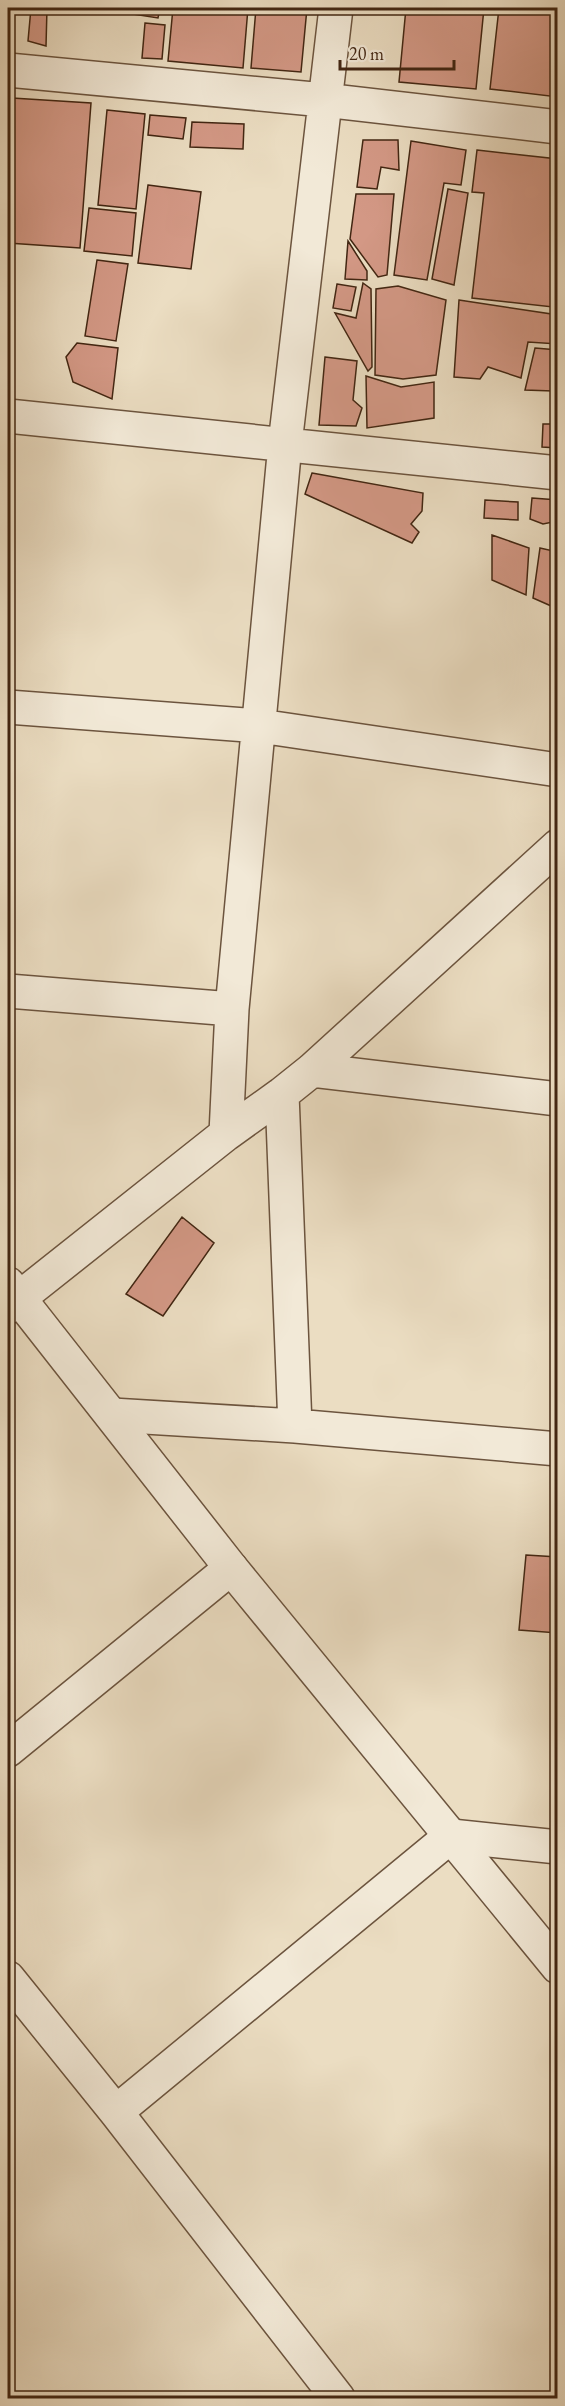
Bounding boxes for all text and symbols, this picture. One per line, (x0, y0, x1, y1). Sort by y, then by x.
scale bar (340, 33, 454, 71)
text: 20 m (349, 42, 384, 65)

